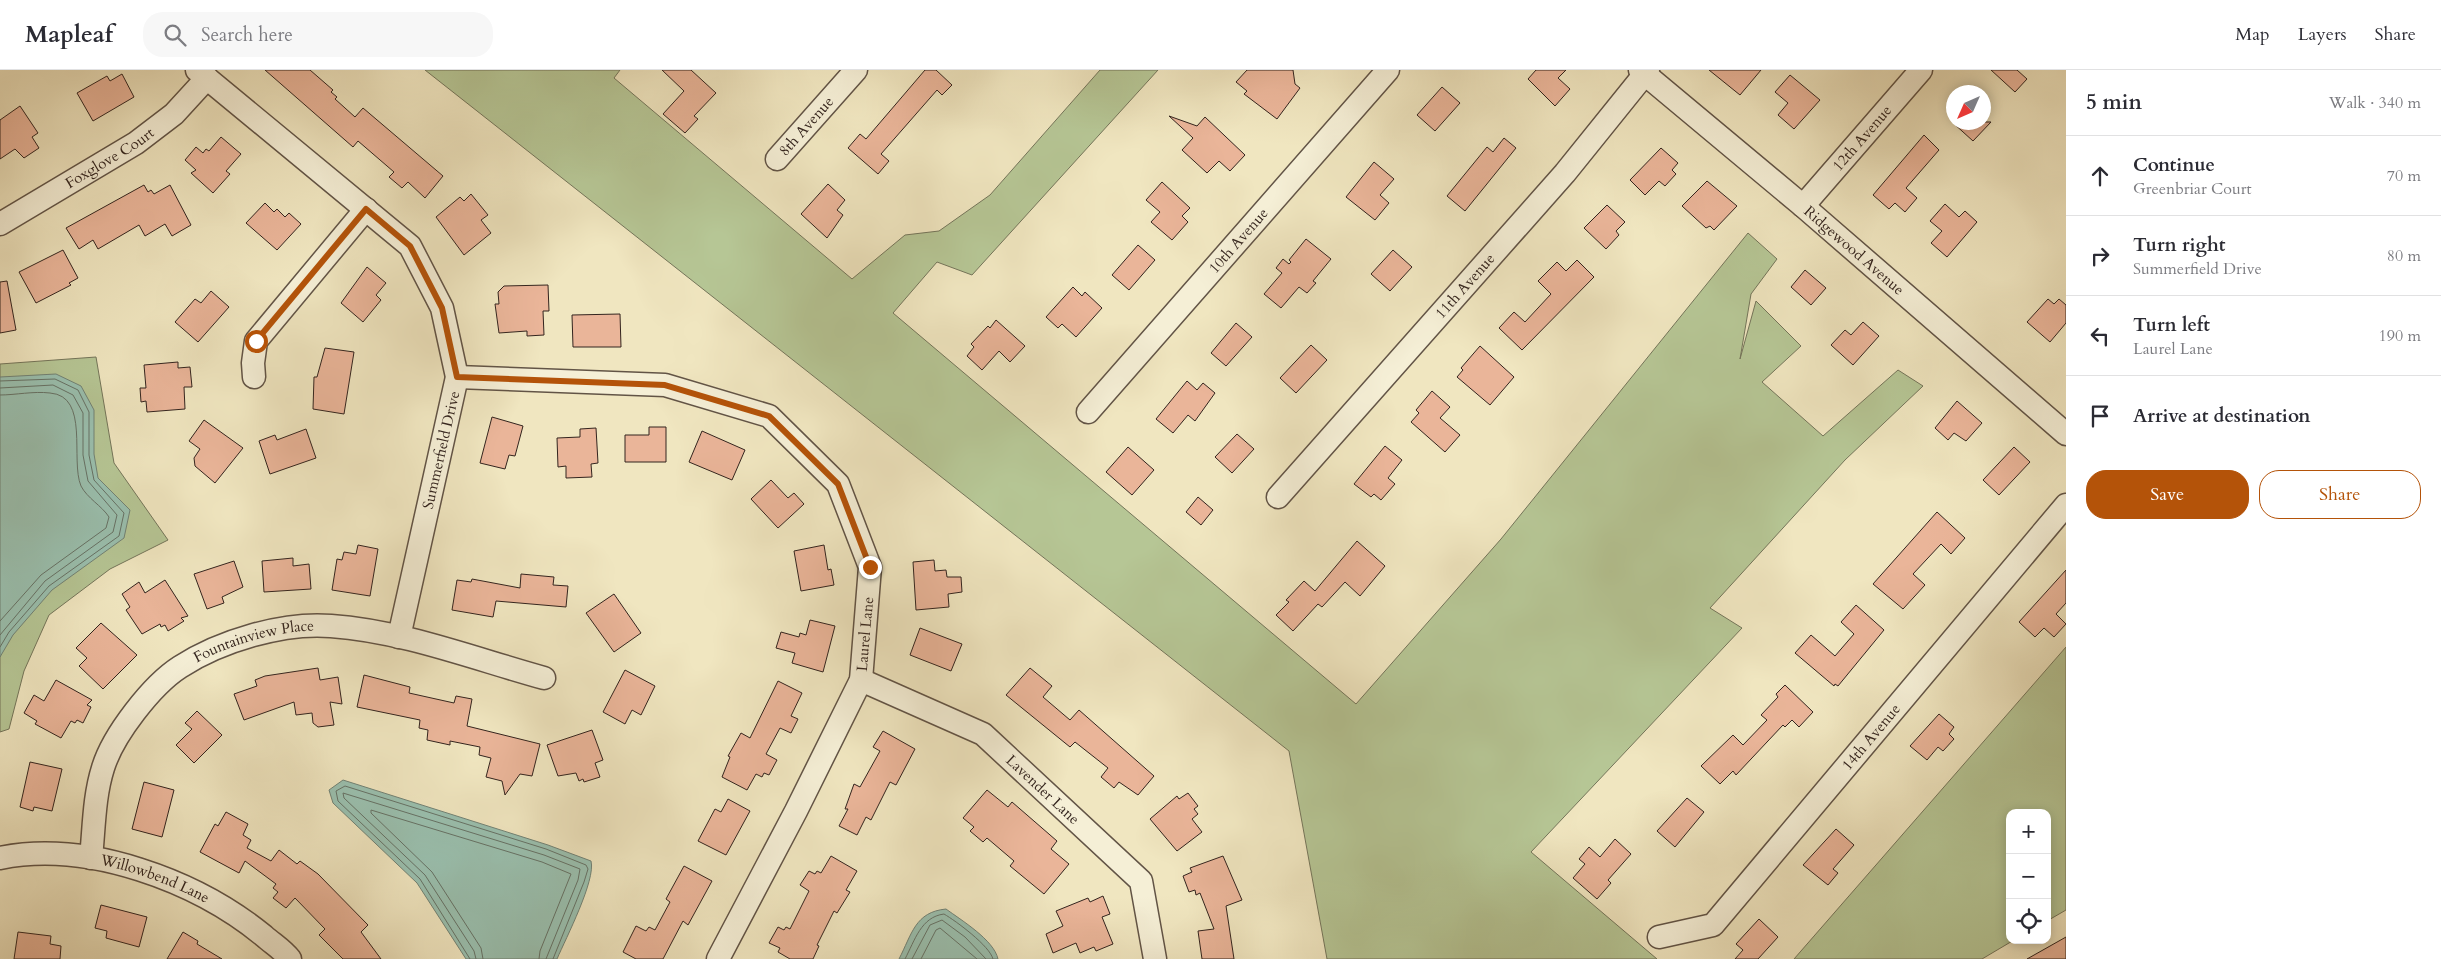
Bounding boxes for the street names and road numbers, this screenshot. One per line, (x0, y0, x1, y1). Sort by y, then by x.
street label: 8th Avenue (774, 92, 838, 160)
street label: 12th Avenue (1828, 101, 1896, 175)
street label: Foxglove Court (61, 123, 158, 193)
street label: Ridgewood Avenue (1800, 201, 1909, 300)
street label: 10th Avenue (1204, 203, 1273, 278)
street label: 11th Avenue (1431, 249, 1499, 323)
street label: Summerfield Drive (418, 389, 464, 511)
street label: Laurel Lane (852, 596, 878, 672)
street label: Fountainview Place (190, 615, 315, 667)
street label: 14th Avenue (1837, 699, 1905, 774)
street label: Lavender Lane (1002, 750, 1084, 829)
street label: Willowbend Lane (98, 849, 213, 908)

